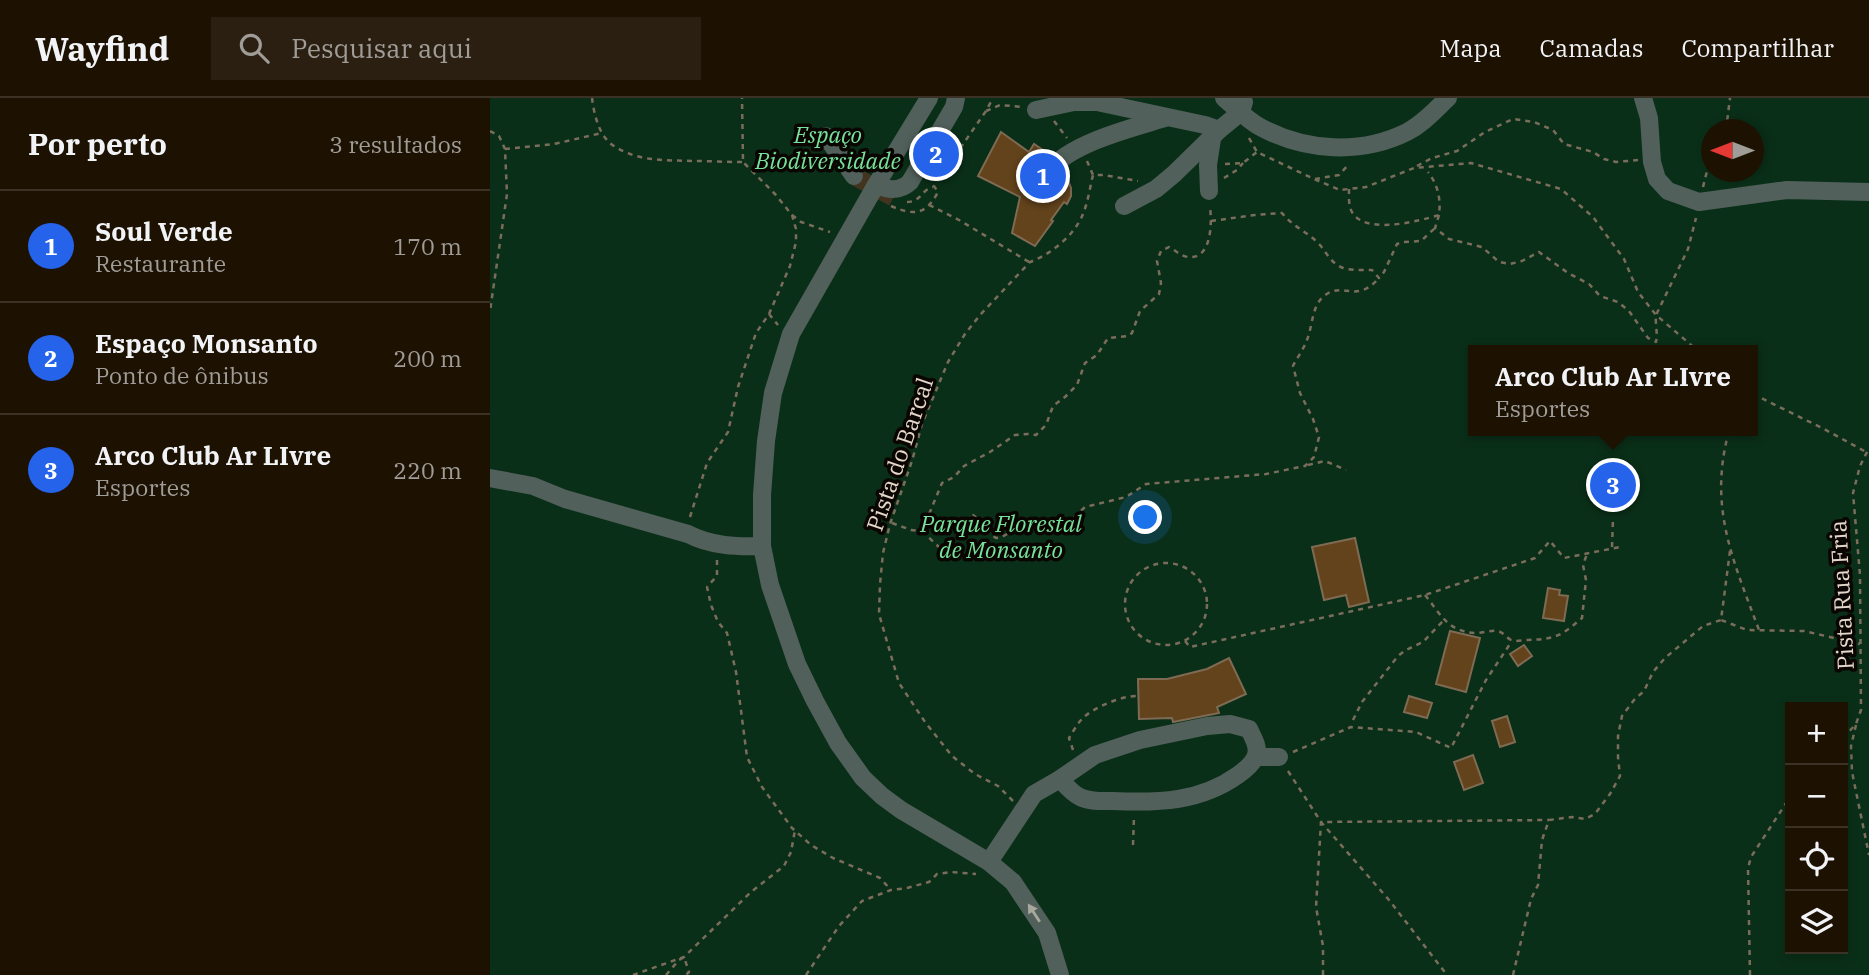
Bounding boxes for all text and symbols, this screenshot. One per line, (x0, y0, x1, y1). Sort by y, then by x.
search box (211, 17, 701, 80)
text: Wayfind (35, 27, 169, 70)
icon: search (235, 29, 273, 67)
text: Pesquisar aqui (291, 31, 472, 65)
text: Mapa (1439, 32, 1502, 64)
text: Camadas (1540, 32, 1643, 64)
text: Compartilhar (1681, 32, 1834, 64)
park label: Espaço Biodiversidade (754, 119, 901, 175)
north arrow (1701, 119, 1764, 182)
text: Por perto (28, 124, 167, 163)
pin: 2 (913, 128, 959, 180)
text: 3 resultados (329, 129, 462, 159)
pin: 1 (1020, 150, 1066, 202)
text: Soul Verde (95, 214, 233, 248)
text: 1 (44, 231, 58, 261)
text: 170 m (393, 231, 462, 261)
text: Restaurante (95, 248, 226, 278)
text: Espaço Monsanto (95, 326, 318, 360)
text: 2 (44, 343, 58, 373)
text: 200 m (393, 343, 462, 373)
popup (1468, 345, 1758, 436)
text: Arco Club Ar LIvre (1495, 359, 1731, 393)
text: Ponto de ônibus (95, 360, 269, 390)
street label: Pista do Barcal (859, 373, 939, 535)
text: Esportes (1495, 393, 1590, 423)
text: Arco Club Ar LIvre (95, 438, 331, 472)
text: 3 (44, 455, 58, 485)
text: 220 m (393, 455, 462, 485)
pin: 3 (1590, 459, 1636, 511)
text: Esportes (95, 472, 190, 502)
your location (1128, 500, 1162, 534)
park label: Parque Florestal de Monsanto (919, 508, 1082, 564)
street label: Pista Rua Fria (1822, 519, 1860, 671)
map controls (1785, 702, 1848, 954)
button: + (1785, 702, 1848, 765)
button: − (1785, 765, 1848, 828)
button: locate (1785, 828, 1848, 891)
button: layers (1785, 891, 1848, 954)
one-way arrow (1027, 903, 1040, 923)

